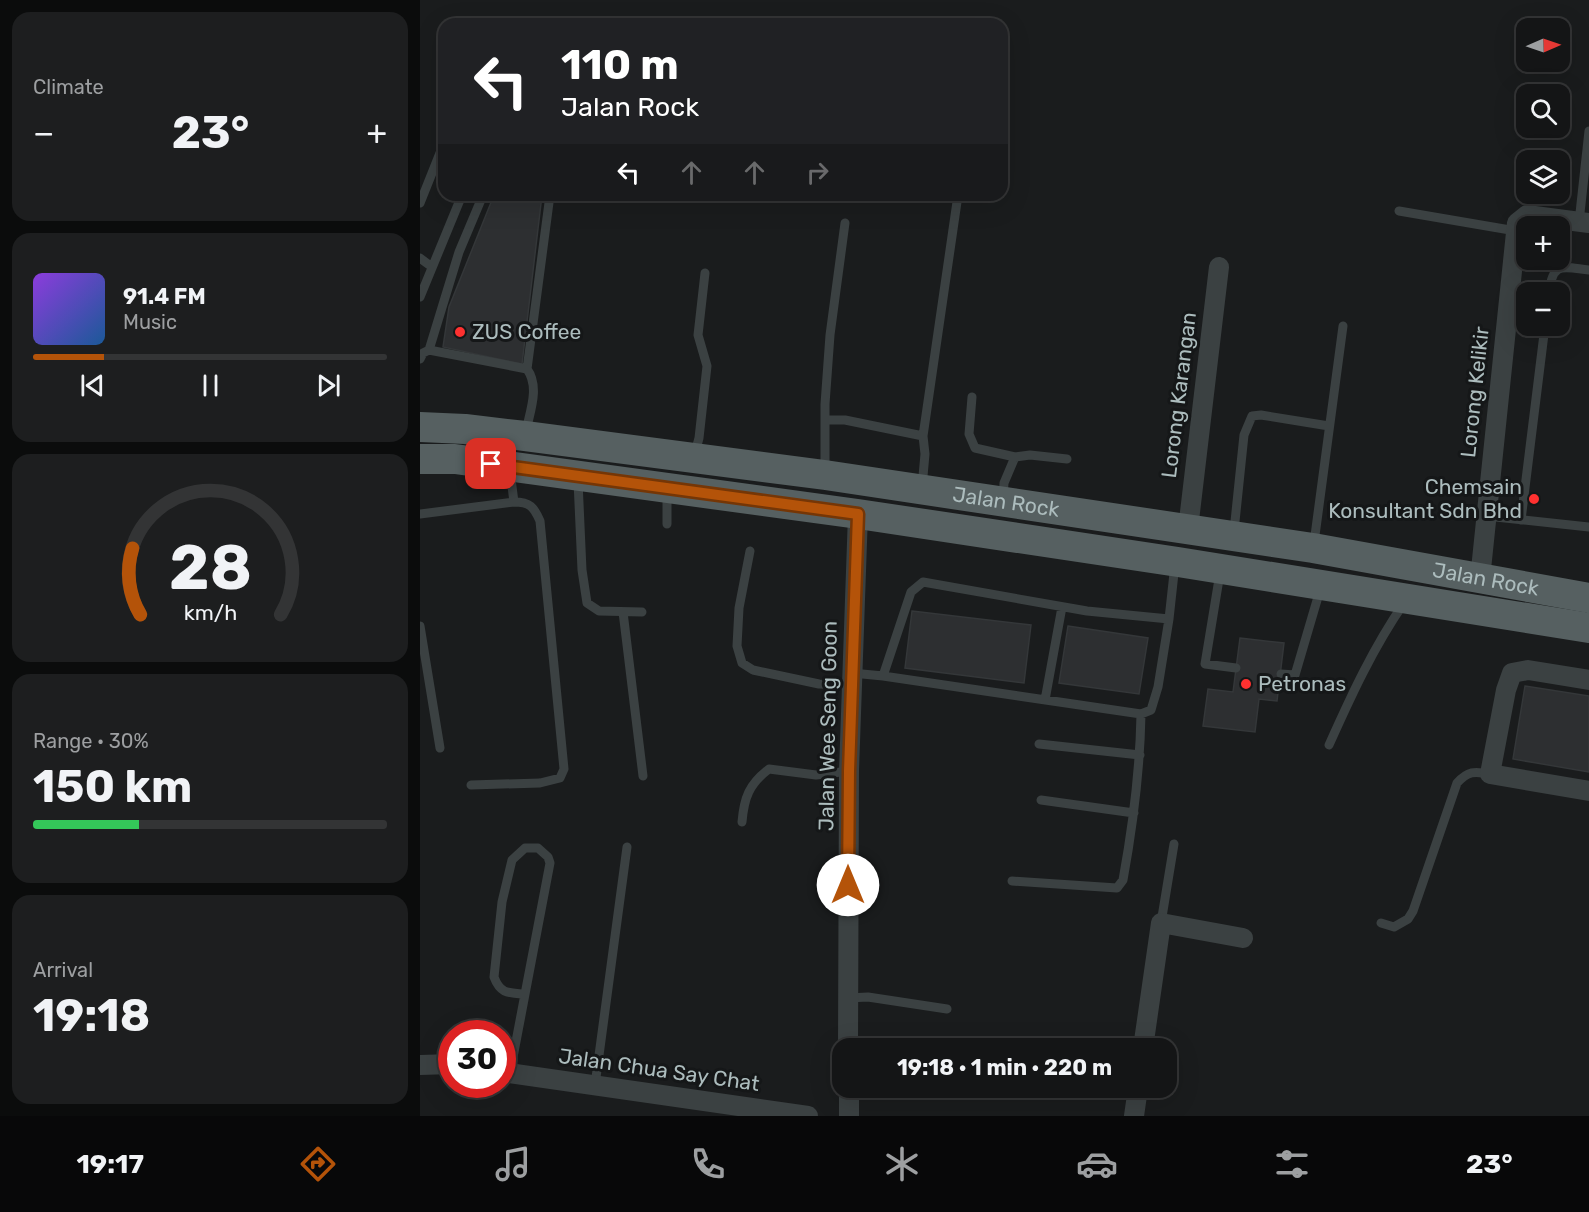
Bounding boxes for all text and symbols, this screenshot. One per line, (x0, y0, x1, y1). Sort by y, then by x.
north arrow (1516, 18, 1570, 72)
map controls (1516, 18, 1570, 336)
text: 110 m (561, 40, 679, 90)
icon: left (462, 42, 540, 120)
text: Climate (33, 75, 104, 99)
button: search (1516, 84, 1570, 138)
text: Jalan Rock (561, 91, 699, 123)
text: 23° (172, 106, 249, 159)
text: − (33, 113, 54, 152)
text: + (366, 113, 387, 152)
button: layers (1516, 150, 1570, 204)
icon: left (612, 156, 645, 189)
icon: ahead (675, 156, 708, 189)
icon: ahead (738, 156, 771, 189)
icon: right (801, 156, 834, 189)
button: + (1516, 216, 1570, 270)
button: − (1516, 282, 1570, 336)
text: 91.4 FM (123, 283, 206, 310)
text: Music (123, 310, 177, 334)
street label: Lorong Karangan (1156, 311, 1201, 479)
place label: ZUS Coffee (472, 319, 581, 344)
marker: ZUS Coffee (453, 325, 467, 339)
street label: Lorong Kelikir (1455, 325, 1494, 459)
icon: previous (76, 369, 109, 402)
icon: pause (194, 369, 227, 402)
icon: next (312, 369, 345, 402)
pin (465, 438, 516, 489)
icon: arrive (474, 447, 507, 480)
place label: Chemsain Konsultant Sdn Bhd (1328, 474, 1522, 523)
street label: Jalan Rock (951, 481, 1061, 522)
marker: Chemsain Konsultant Sdn Bhd (1527, 492, 1541, 506)
text: 28 (169, 531, 251, 605)
street label: Jalan Rock (1431, 557, 1541, 601)
text: km/h (183, 600, 237, 625)
street label: Jalan Wee Seng Goon (813, 621, 842, 831)
place label: Petronas (1258, 671, 1346, 696)
marker: Petronas (1239, 677, 1253, 691)
text: Range · 30% (33, 729, 149, 753)
text: 150 km (33, 760, 192, 813)
position arrow (816, 853, 880, 917)
text: Arrival (33, 958, 93, 982)
text: 19:18 (33, 989, 150, 1042)
speed limit sign: 30 (438, 1020, 516, 1098)
street label: Jalan Chua Say Chat (557, 1043, 761, 1096)
text: 19:18 · 1 min · 220 m (897, 1054, 1112, 1081)
icon: directions (297, 1143, 339, 1185)
icon: music (492, 1143, 534, 1185)
icon: phone (687, 1143, 729, 1185)
icon: climate (881, 1143, 923, 1185)
icon: car (1076, 1143, 1118, 1185)
icon: filters (1271, 1143, 1313, 1185)
text: 19:17 (76, 1148, 144, 1180)
text: 23° (1466, 1148, 1513, 1180)

